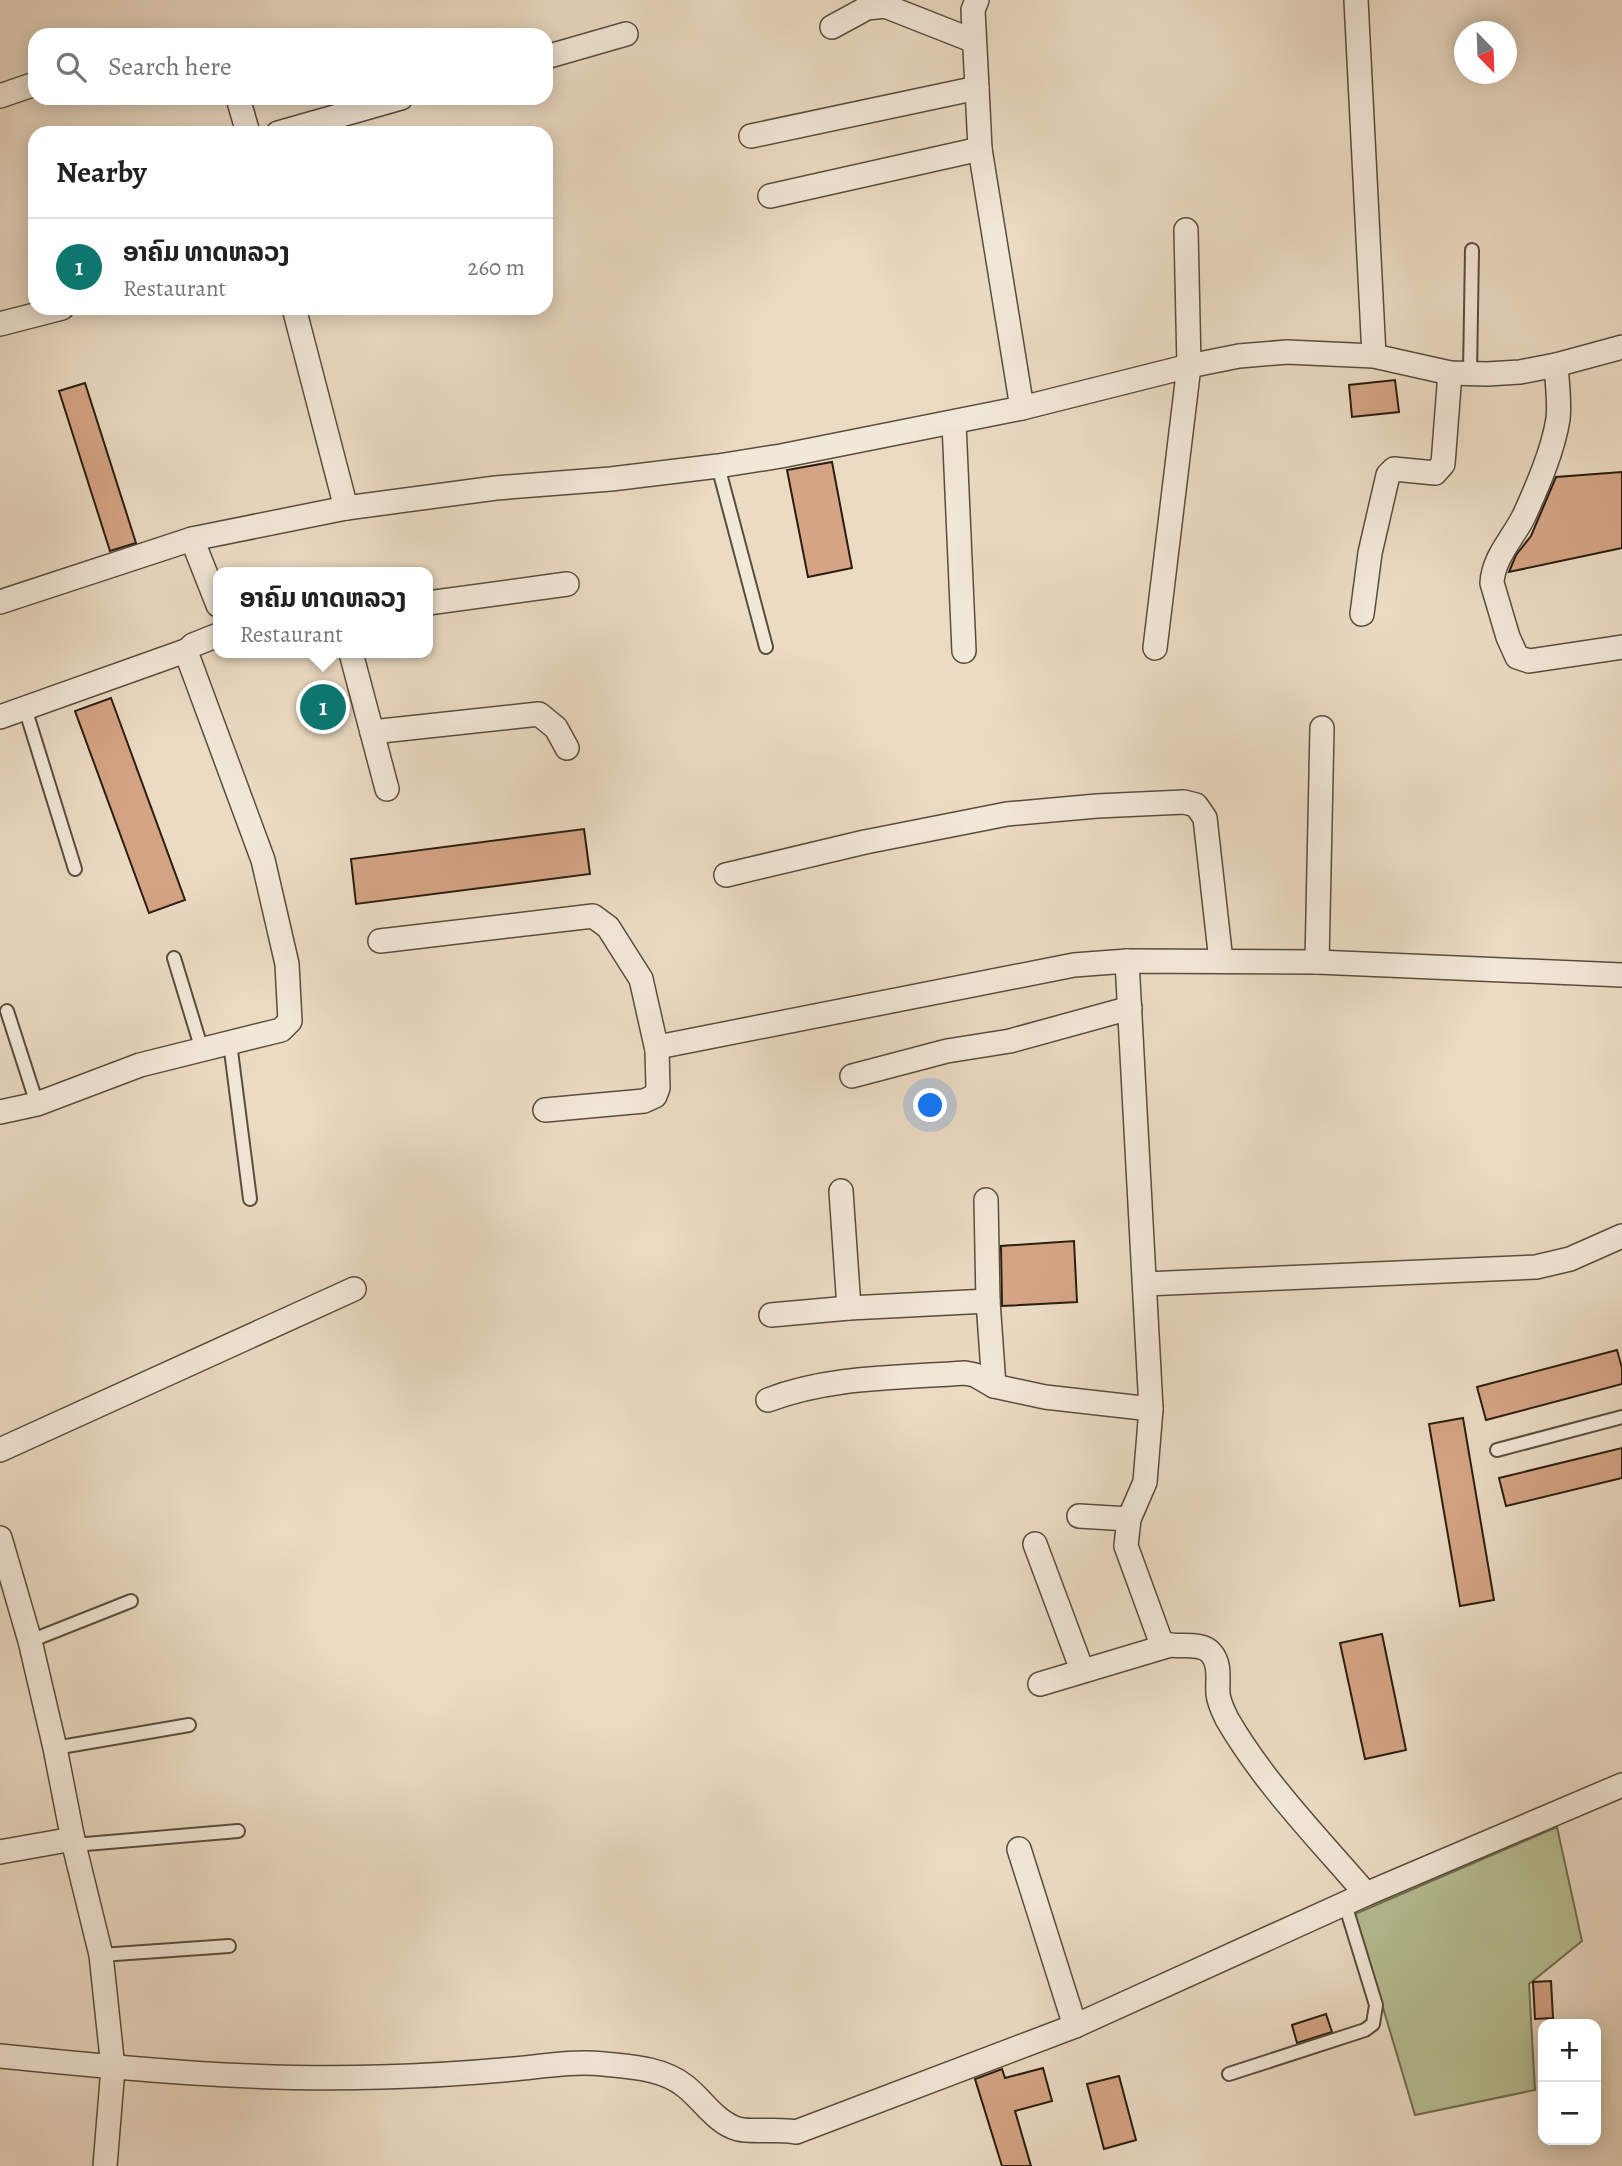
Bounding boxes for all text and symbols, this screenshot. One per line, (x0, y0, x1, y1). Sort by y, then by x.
north arrow (1454, 21, 1517, 84)
search box (28, 28, 553, 105)
icon: search (52, 48, 90, 86)
text: Search here (108, 49, 232, 84)
text: Nearby (56, 152, 147, 192)
text: ອາຄົມ ທາດຫລວງ (123, 235, 290, 270)
text: 1 (75, 252, 83, 283)
text: 260 m (467, 252, 525, 283)
text: Restaurant (123, 273, 226, 304)
popup (213, 567, 433, 658)
text: ອາຄົມ ທາດຫລວງ (240, 581, 406, 616)
text: Restaurant (240, 619, 343, 650)
pin: 1 (300, 681, 346, 733)
your location (913, 1088, 947, 1122)
map controls (1538, 2019, 1601, 2145)
button: + (1538, 2019, 1601, 2082)
button: − (1538, 2082, 1601, 2145)

